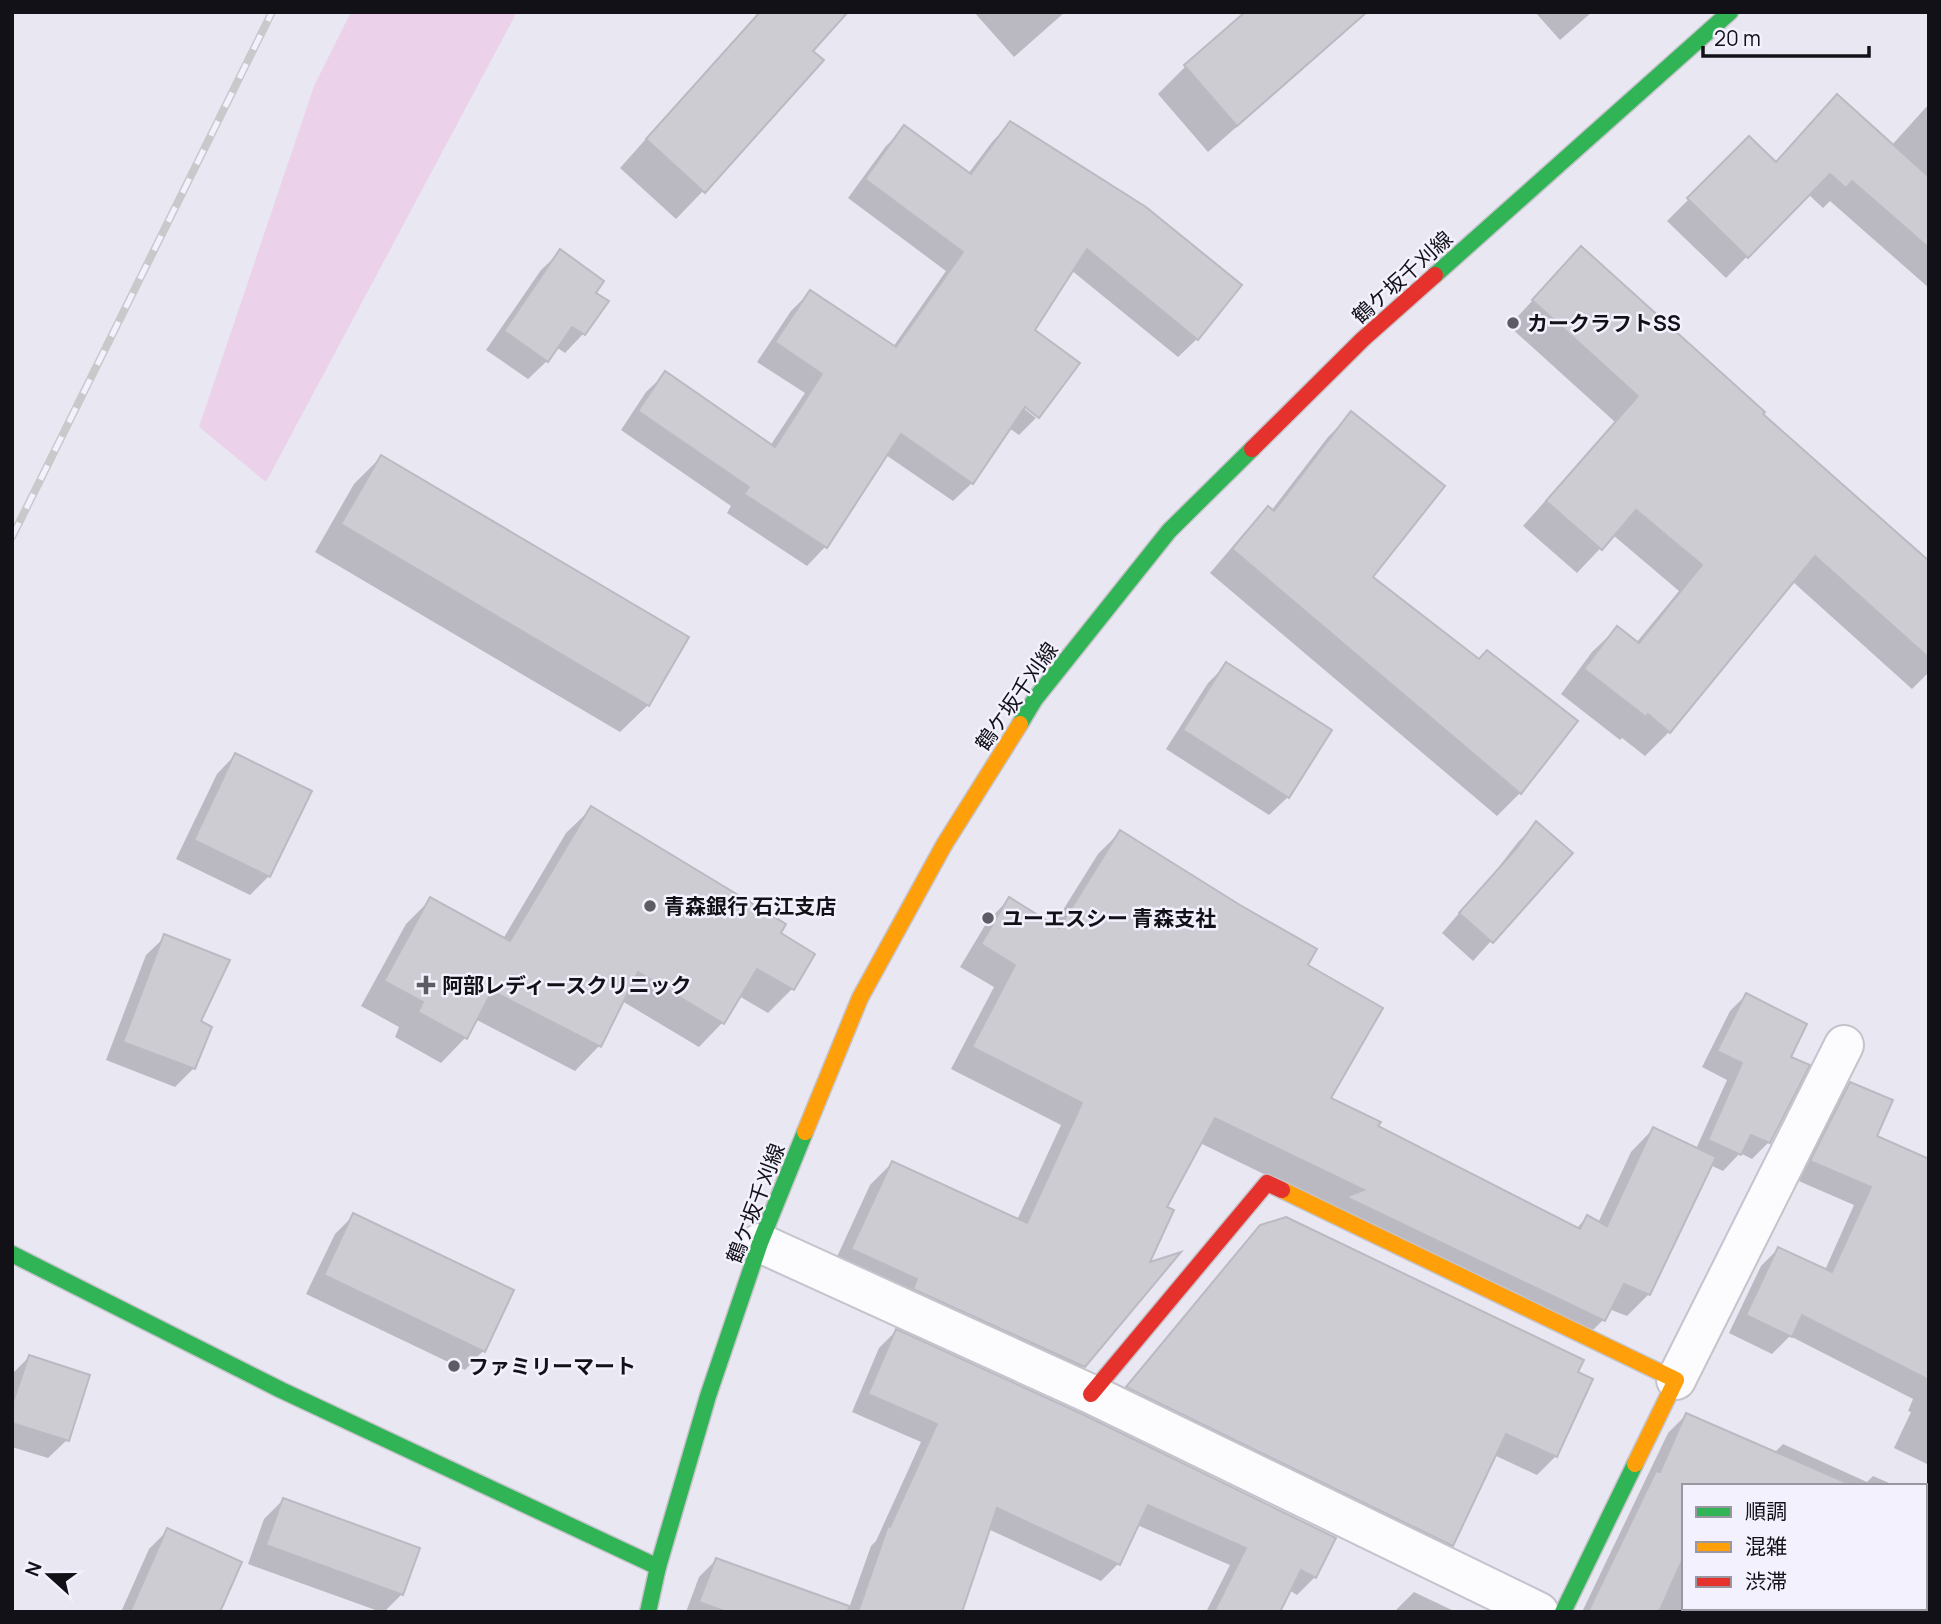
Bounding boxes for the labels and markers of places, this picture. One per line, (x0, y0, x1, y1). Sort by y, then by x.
place label: カークラフトSS (1527, 309, 1681, 337)
marker: カークラフトSS (1505, 315, 1521, 331)
place label: 青森銀行 石江支店 (664, 892, 836, 920)
marker: 青森銀行 石江支店 (642, 898, 658, 914)
place label: ユーエスシー 青森支社 (1002, 904, 1216, 932)
marker: ユーエスシー 青森支社 (980, 910, 996, 926)
place label: 阿部レディースクリニック (442, 971, 691, 999)
marker: 阿部レディースクリニック (416, 975, 436, 995)
place label: ファミリーマート (468, 1352, 636, 1380)
marker: ファミリーマート (446, 1358, 462, 1374)

